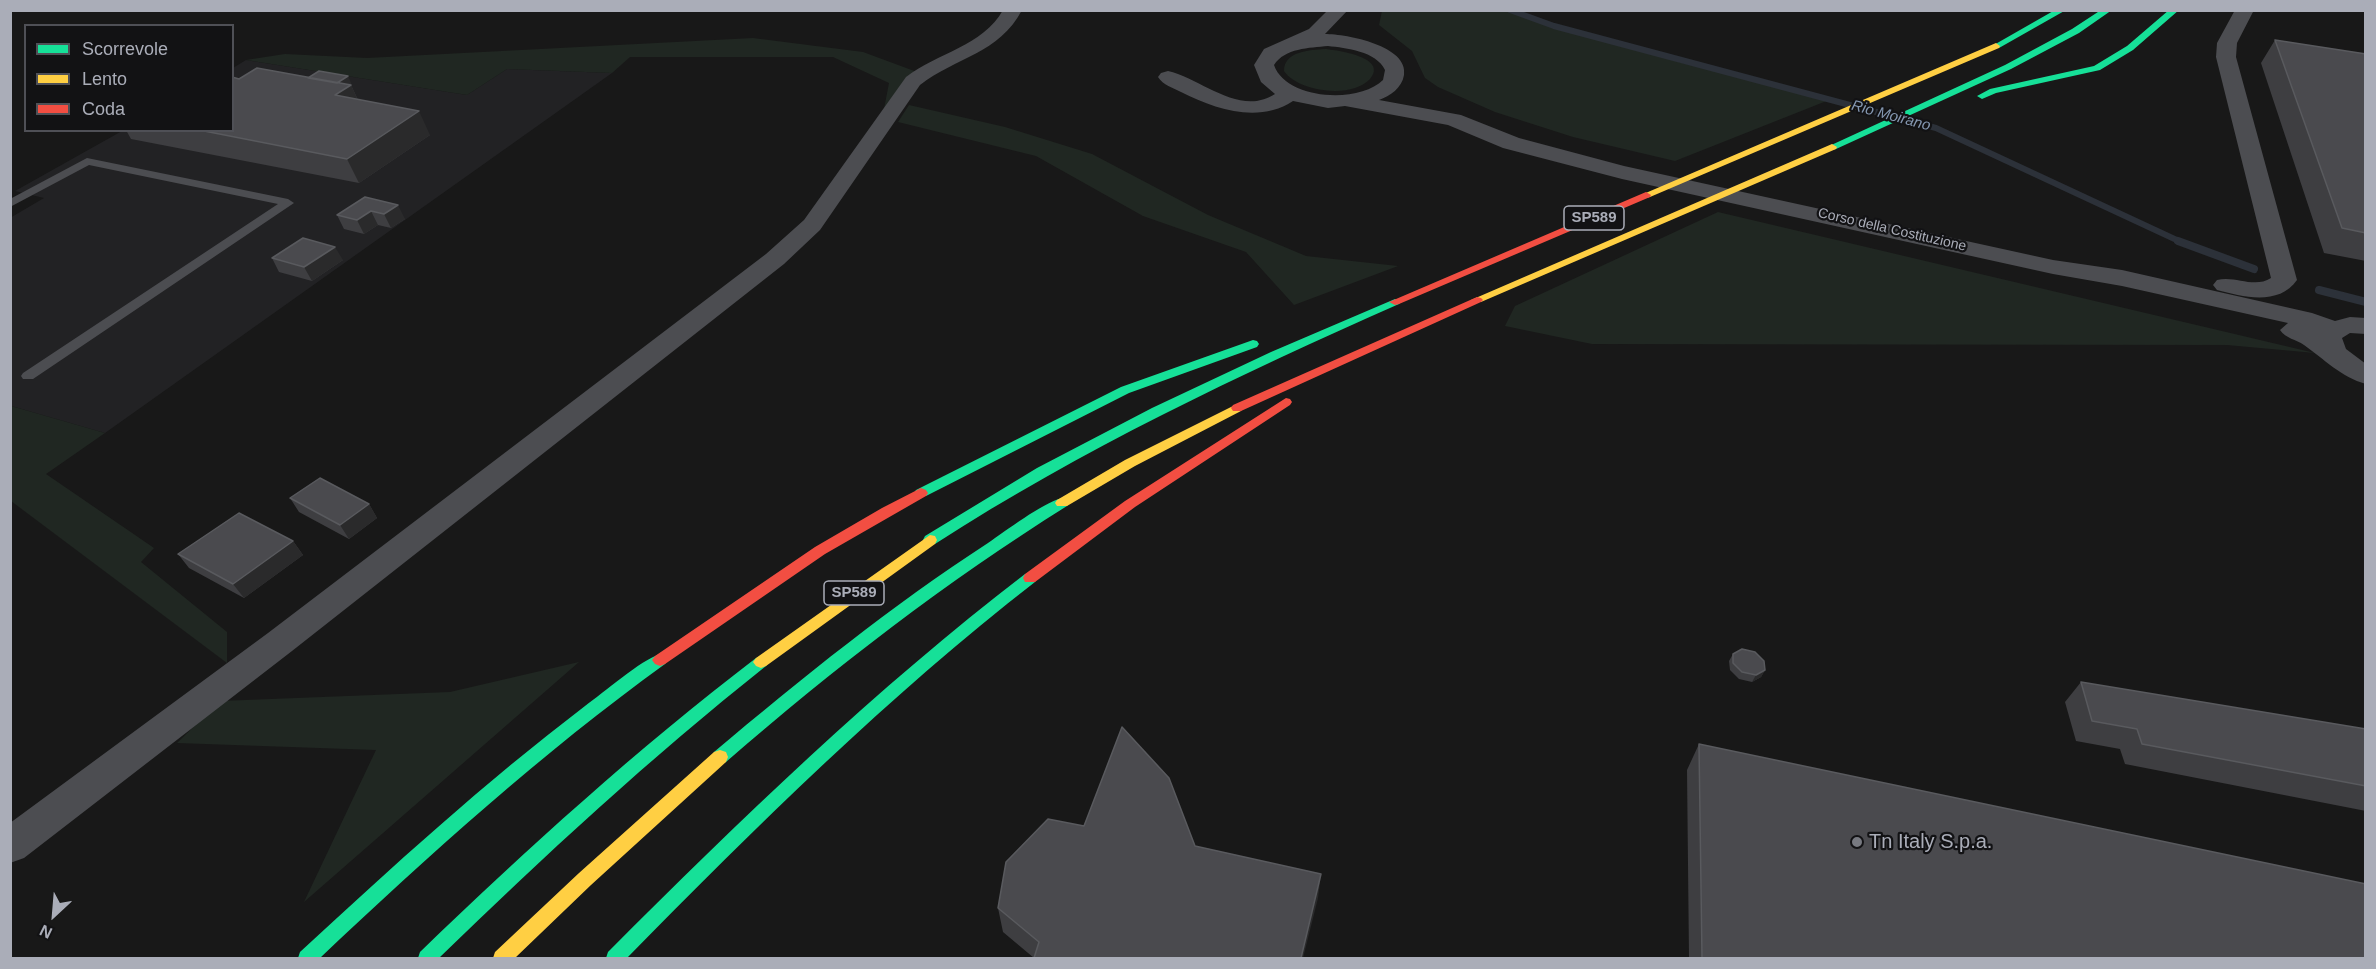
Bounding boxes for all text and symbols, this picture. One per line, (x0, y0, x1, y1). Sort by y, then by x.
legend (24, 24, 234, 132)
text: Scorrevole (82, 39, 168, 59)
text: Lento (82, 69, 127, 89)
water label: Rio Moirano (1850, 97, 1932, 135)
text: Coda (82, 99, 125, 119)
street label: Corso della Costituzione (1816, 205, 1968, 255)
road number: SP589 (1564, 206, 1624, 230)
road number: SP589 (824, 581, 884, 605)
place label: Tn Italy S.p.a. (1869, 830, 1992, 854)
marker: Tn Italy S.p.a. (1850, 835, 1864, 849)
north arrow (24, 885, 84, 945)
text: N (37, 921, 55, 942)

